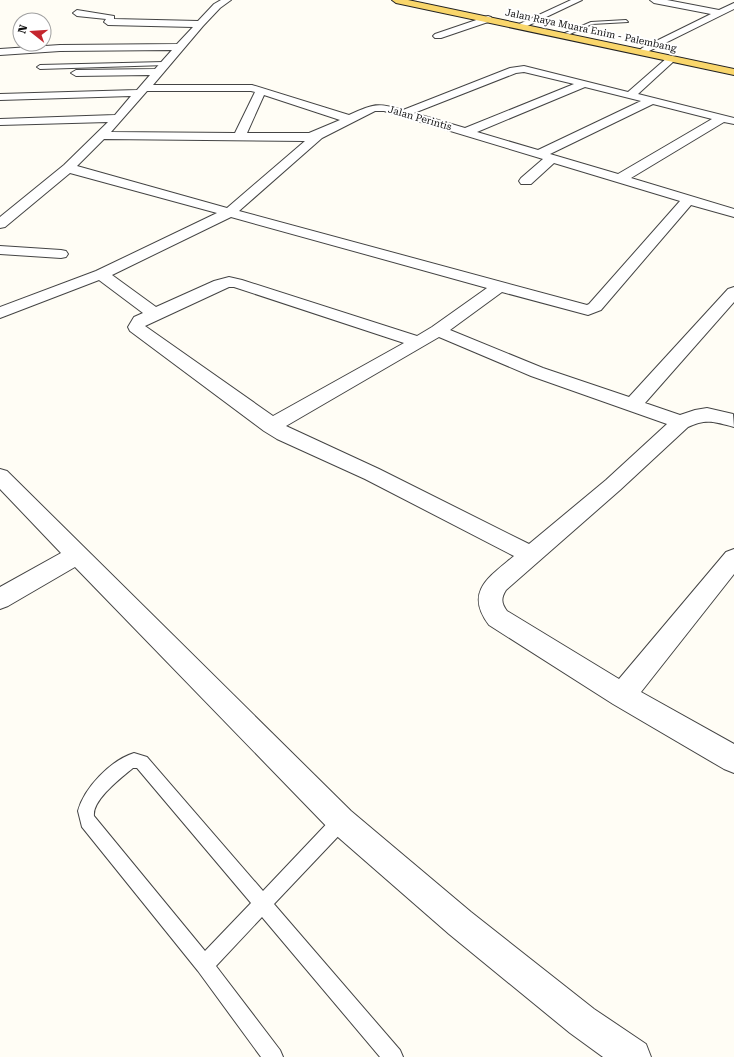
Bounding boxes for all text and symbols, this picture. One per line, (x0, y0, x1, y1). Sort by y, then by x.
street label: Jalan Raya Muara Enim - Palembang (504, 6, 678, 54)
north arrow (12, 12, 52, 52)
text: N (15, 23, 31, 35)
street label: Jalan Perintis (387, 104, 453, 132)

